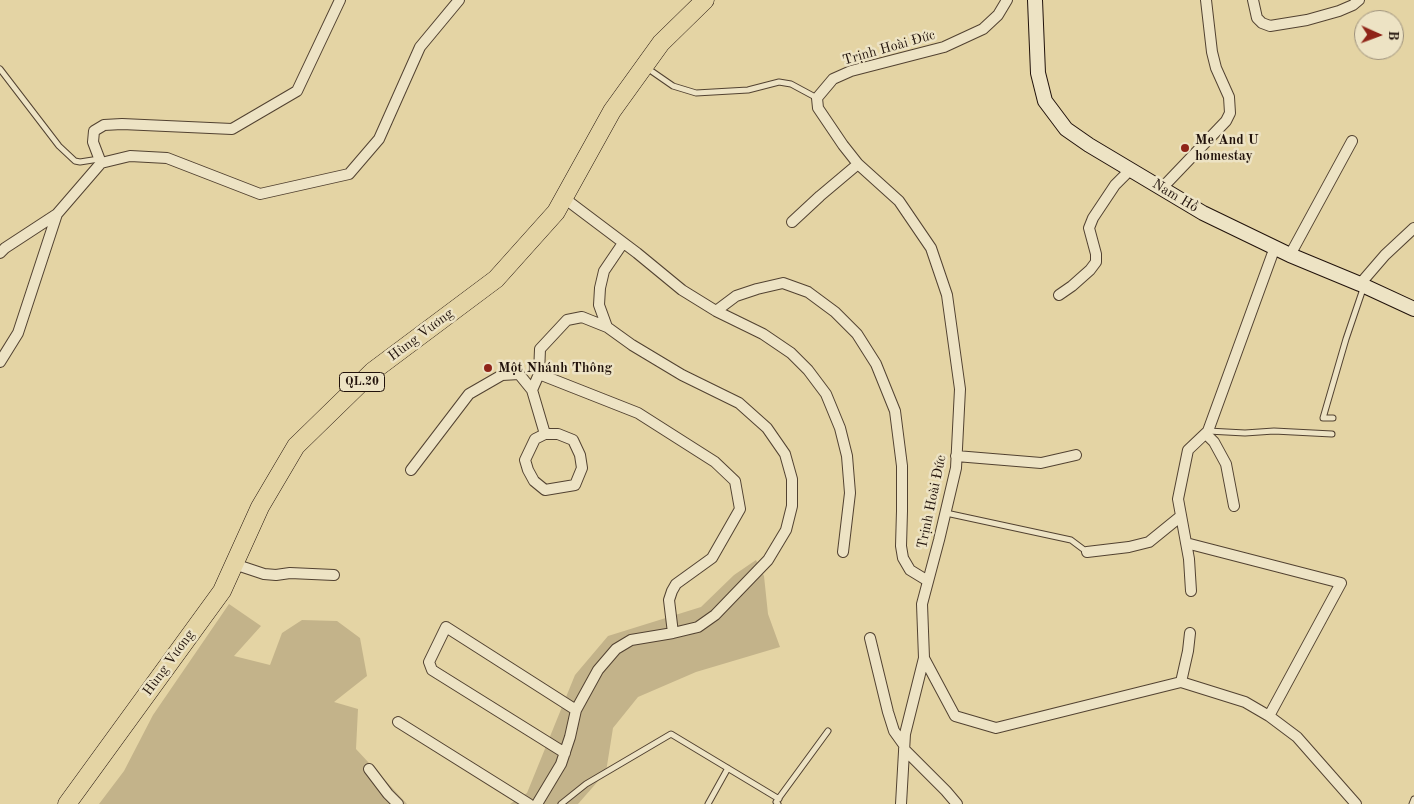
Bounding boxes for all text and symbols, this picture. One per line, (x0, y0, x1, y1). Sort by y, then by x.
north arrow (1354, 10, 1404, 60)
street label: Trịnh Hoài Đức (841, 27, 937, 69)
text: B (1386, 30, 1400, 41)
place label: Me And U homestay (1195, 132, 1259, 164)
marker: Me And U homestay (1179, 142, 1191, 154)
street label: Nam Hồ (1149, 176, 1201, 216)
street label: Hùng Vương (385, 305, 457, 365)
place label: Một Nhánh Thông (498, 360, 612, 376)
marker: Một Nhánh Thông (482, 362, 494, 374)
road number: QL.20 (340, 372, 384, 392)
street label: Trịnh Hoài Đức (914, 454, 950, 550)
street label: Hùng Vương (139, 627, 199, 699)

